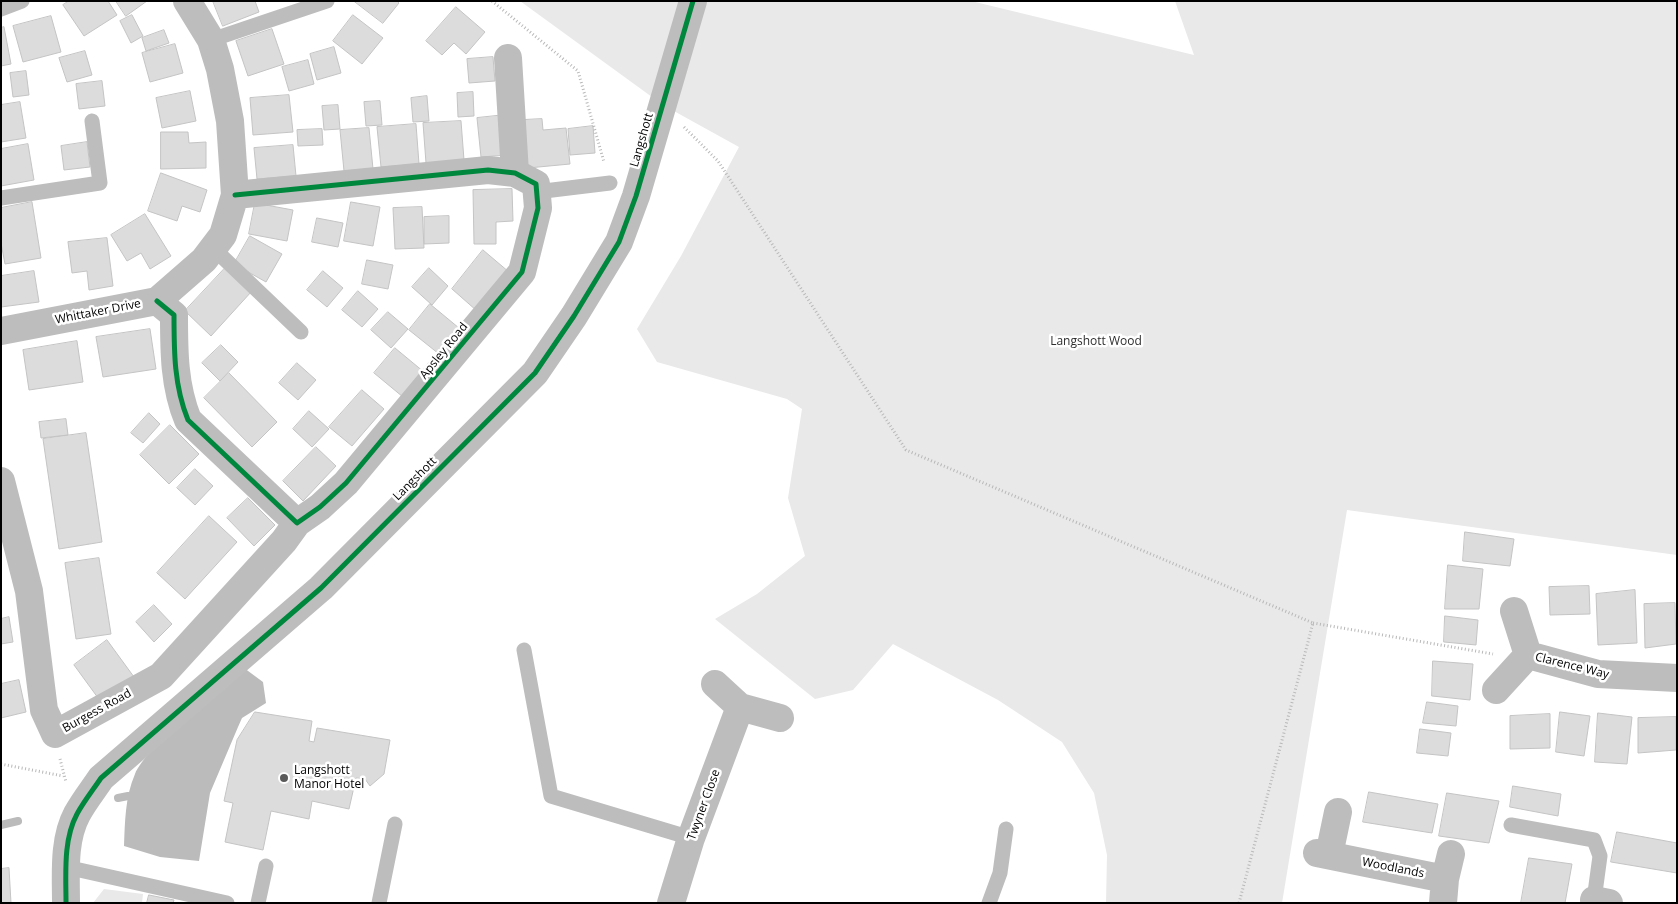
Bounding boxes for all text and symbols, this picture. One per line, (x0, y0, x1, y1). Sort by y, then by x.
street label: Langshott (627, 111, 657, 169)
street label: Whittaker Drive (54, 297, 142, 327)
street label: Apsley Road (417, 320, 471, 382)
park label: Langshott Wood (1050, 335, 1142, 349)
street label: Langshott (390, 454, 440, 504)
street label: Clarence Way (1534, 650, 1610, 682)
street label: Burgess Road (60, 686, 134, 736)
place label: Langshott Manor Hotel (294, 764, 364, 792)
street label: Twyner Close (685, 768, 723, 842)
marker: Langshott Manor Hotel (278, 772, 290, 784)
street label: Woodlands (1361, 855, 1425, 881)

